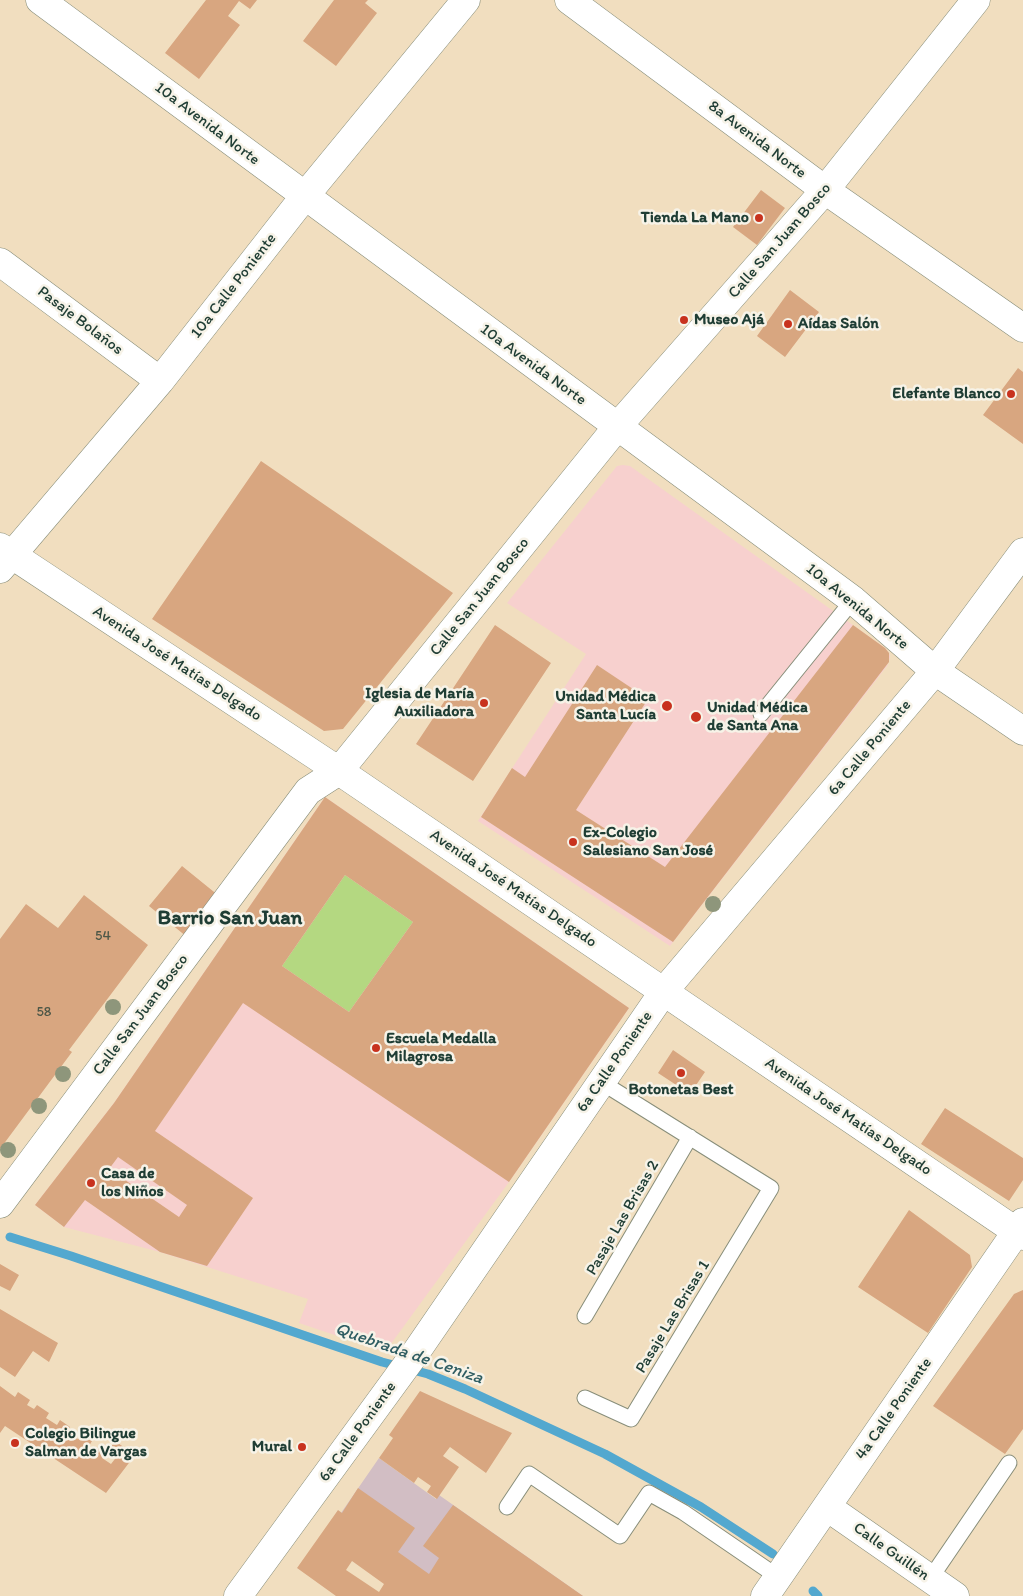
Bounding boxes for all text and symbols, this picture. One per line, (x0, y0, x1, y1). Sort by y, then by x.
street label: 10a Avenida Norte (151, 78, 263, 170)
street label: 8a Avenida Norte (704, 97, 810, 183)
street label: Calle San Juan Bosco (725, 179, 835, 303)
place label: Tienda La Mano (641, 208, 749, 228)
marker: Tienda La Mano (753, 212, 765, 224)
street label: 10a Calle Poniente (187, 230, 281, 342)
street label: Pasaje Bolaños (33, 283, 127, 359)
place label: Museo Ajá (694, 310, 764, 330)
marker: Museo Ajá (678, 314, 690, 326)
place label: Aídas Salón (798, 314, 879, 334)
marker: Aídas Salón (782, 318, 794, 330)
street label: 10a Avenida Norte (476, 320, 590, 410)
place label: Elefante Blanco (892, 384, 1001, 404)
marker: Elefante Blanco (1005, 388, 1017, 400)
street label: Calle San Juan Bosco (426, 534, 534, 660)
street label: 10a Avenida Norte (802, 560, 912, 654)
street label: Avenida José Matías Delgado (89, 602, 265, 726)
place label: Iglesia de María Auxiliadora (365, 684, 474, 722)
place label: Unidad Médica Santa Lucía (555, 687, 656, 725)
street label: 6a Calle Poniente (824, 696, 916, 800)
marker: Iglesia de María Auxiliadora (478, 697, 490, 709)
place label: Unidad Médica de Santa Ana (707, 698, 808, 736)
marker: Unidad Médica Santa Lucía (660, 699, 674, 713)
marker: Unidad Médica de Santa Ana (689, 710, 703, 724)
place label: Ex-Colegio Salesiano San José (583, 823, 713, 861)
street label: Avenida José Matías Delgado (426, 826, 600, 952)
marker: Ex-Colegio Salesiano San José (567, 836, 579, 848)
district label: Barrio San Juan (158, 906, 302, 932)
house number: 54 (95, 928, 111, 944)
street label: Calle San Juan Bosco (89, 951, 193, 1079)
house number: 58 (36, 1004, 52, 1020)
street label: 6a Calle Poniente (573, 1008, 657, 1116)
place label: Escuela Medalla Milagrosa (386, 1029, 496, 1067)
marker: Escuela Medalla Milagrosa (370, 1042, 382, 1054)
street label: Avenida José Matías Delgado (761, 1054, 935, 1180)
marker: Botonetas Best (675, 1067, 687, 1079)
place label: Botonetas Best (629, 1080, 733, 1100)
street label: Pasaje Las Brisas 2 (582, 1157, 664, 1279)
place label: Casa de los Niños (101, 1164, 164, 1202)
marker: Casa de los Niños (85, 1177, 97, 1189)
street label: Pasaje Las Brisas 1 (632, 1257, 714, 1377)
water label: Quebrada de Ceniza (332, 1319, 486, 1389)
street label: 4a Calle Poniente (852, 1354, 936, 1464)
street label: 6a Calle Poniente (315, 1378, 401, 1486)
place label: Colegio Bilingue Salman de Vargas (25, 1424, 147, 1462)
marker: Colegio Bilingue Salman de Vargas (9, 1437, 21, 1449)
place label: Mural (252, 1437, 292, 1457)
marker: Mural (296, 1441, 308, 1453)
street label: Calle Guillén (849, 1519, 933, 1585)

